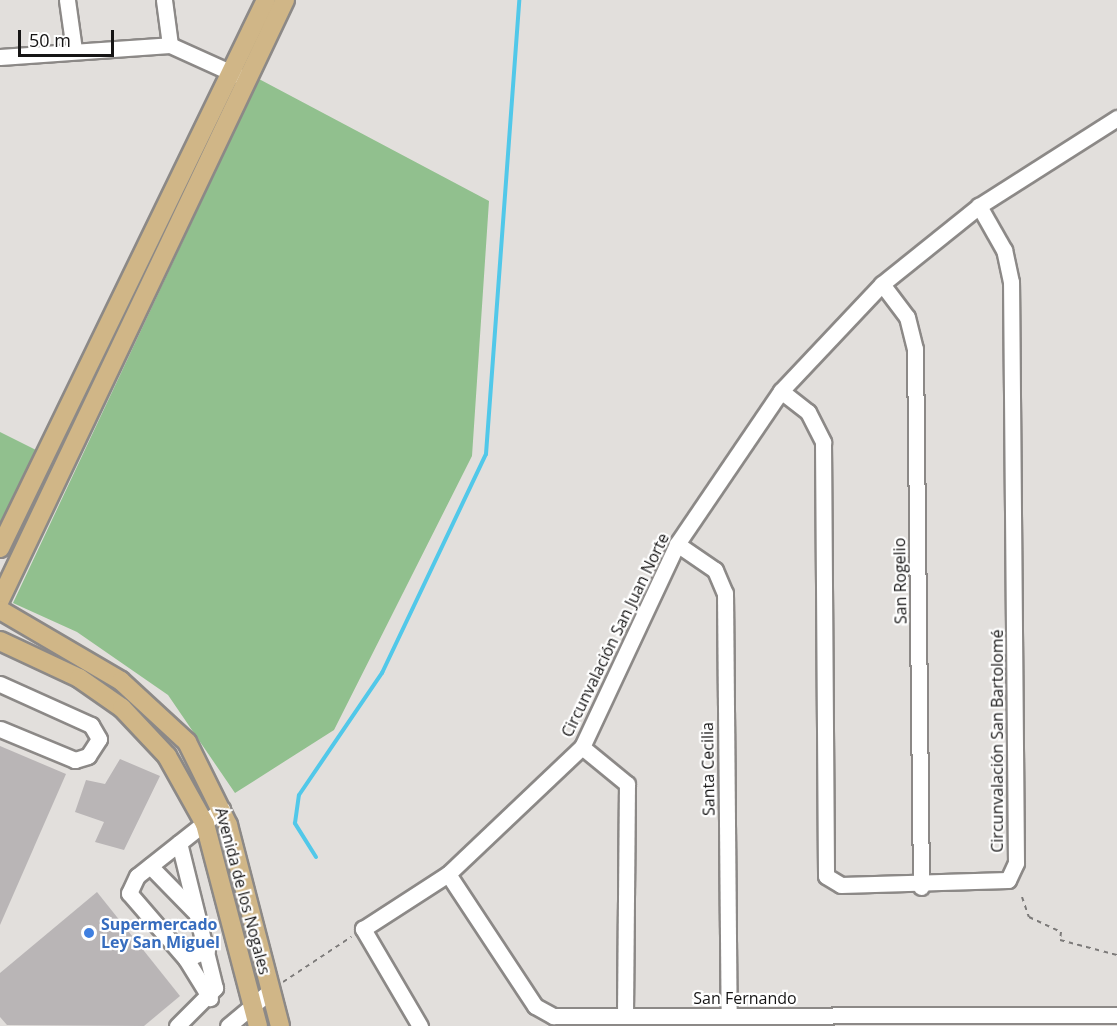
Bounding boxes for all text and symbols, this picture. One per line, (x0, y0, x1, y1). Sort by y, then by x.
scale bar (21, 18, 117, 56)
text: 50 m (29, 28, 71, 52)
street label: Circunvalación San Juan Norte (557, 530, 673, 740)
street label: San Rogelio (890, 538, 910, 624)
street label: Circunvalación San Bartolomé (987, 629, 1007, 853)
street label: Santa Cecilia (698, 722, 718, 816)
street label: Avenida de los Nogales (211, 805, 275, 977)
place label: Supermercado Ley San Miguel (101, 914, 220, 952)
marker: Supermercado Ley San Miguel (82, 926, 96, 940)
street label: San Fernando (693, 988, 797, 1008)

